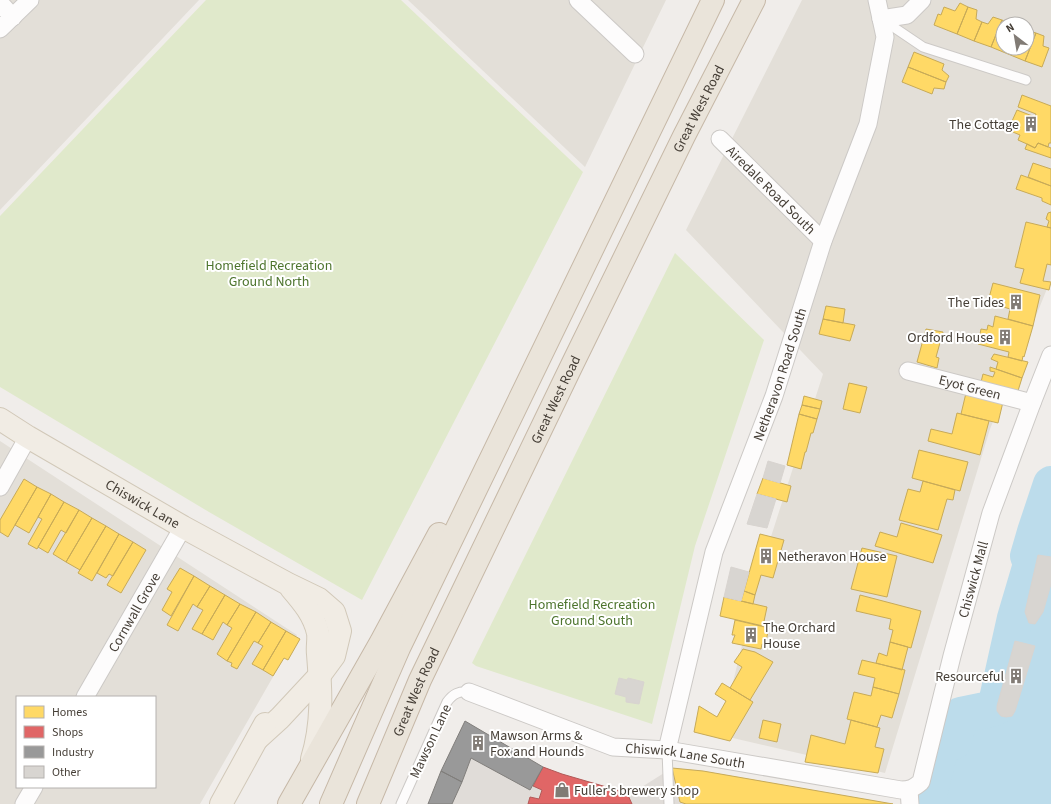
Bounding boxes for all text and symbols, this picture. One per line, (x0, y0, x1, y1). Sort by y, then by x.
north arrow (995, 16, 1035, 56)
text: N (1003, 20, 1017, 36)
street label: Great West Road (668, 62, 730, 156)
place label: The Cottage (949, 115, 1019, 135)
building icon: The Cottage (1022, 115, 1040, 133)
street label: Airedale Road South (721, 141, 820, 239)
park label: Homefield Recreation Ground North (206, 256, 332, 292)
place label: The Tides (948, 293, 1004, 313)
building icon: The Tides (1007, 293, 1025, 311)
street label: Netheravon Road South (749, 306, 812, 444)
place label: Ordford House (907, 328, 993, 348)
building icon: Ordford House (996, 328, 1014, 346)
street label: Great West Road (526, 352, 586, 447)
street label: Eyot Green (936, 370, 1003, 406)
street label: Chiswick Lane (101, 475, 183, 534)
street label: Chiswick Mall (954, 538, 994, 620)
building icon: Netheravon House (757, 547, 775, 565)
place label: Netheravon House (778, 547, 886, 567)
street label: Cornwall Grove (104, 569, 166, 656)
park label: Homefield Recreation Ground South (529, 595, 655, 631)
place label: The Orchard House (763, 618, 835, 654)
building icon: The Orchard House (742, 626, 760, 644)
street label: Great West Road (388, 644, 445, 740)
place label: Resourceful (935, 667, 1004, 687)
building icon: Resourceful (1007, 667, 1025, 685)
legend (16, 696, 156, 788)
street label: Mawson Lane (405, 701, 457, 782)
text: Homes (52, 704, 87, 721)
text: Shops (52, 724, 83, 741)
place label: Mawson Arms & Fox and Hounds (490, 726, 584, 762)
building icon: Mawson Arms & Fox and Hounds (469, 734, 487, 752)
street label: Chiswick Lane South (625, 739, 747, 774)
text: Industry (52, 744, 94, 761)
text: Other (52, 764, 82, 781)
shop icon: Fuller's brewery shop (553, 781, 571, 799)
place label: Fuller's brewery shop (574, 781, 699, 801)

